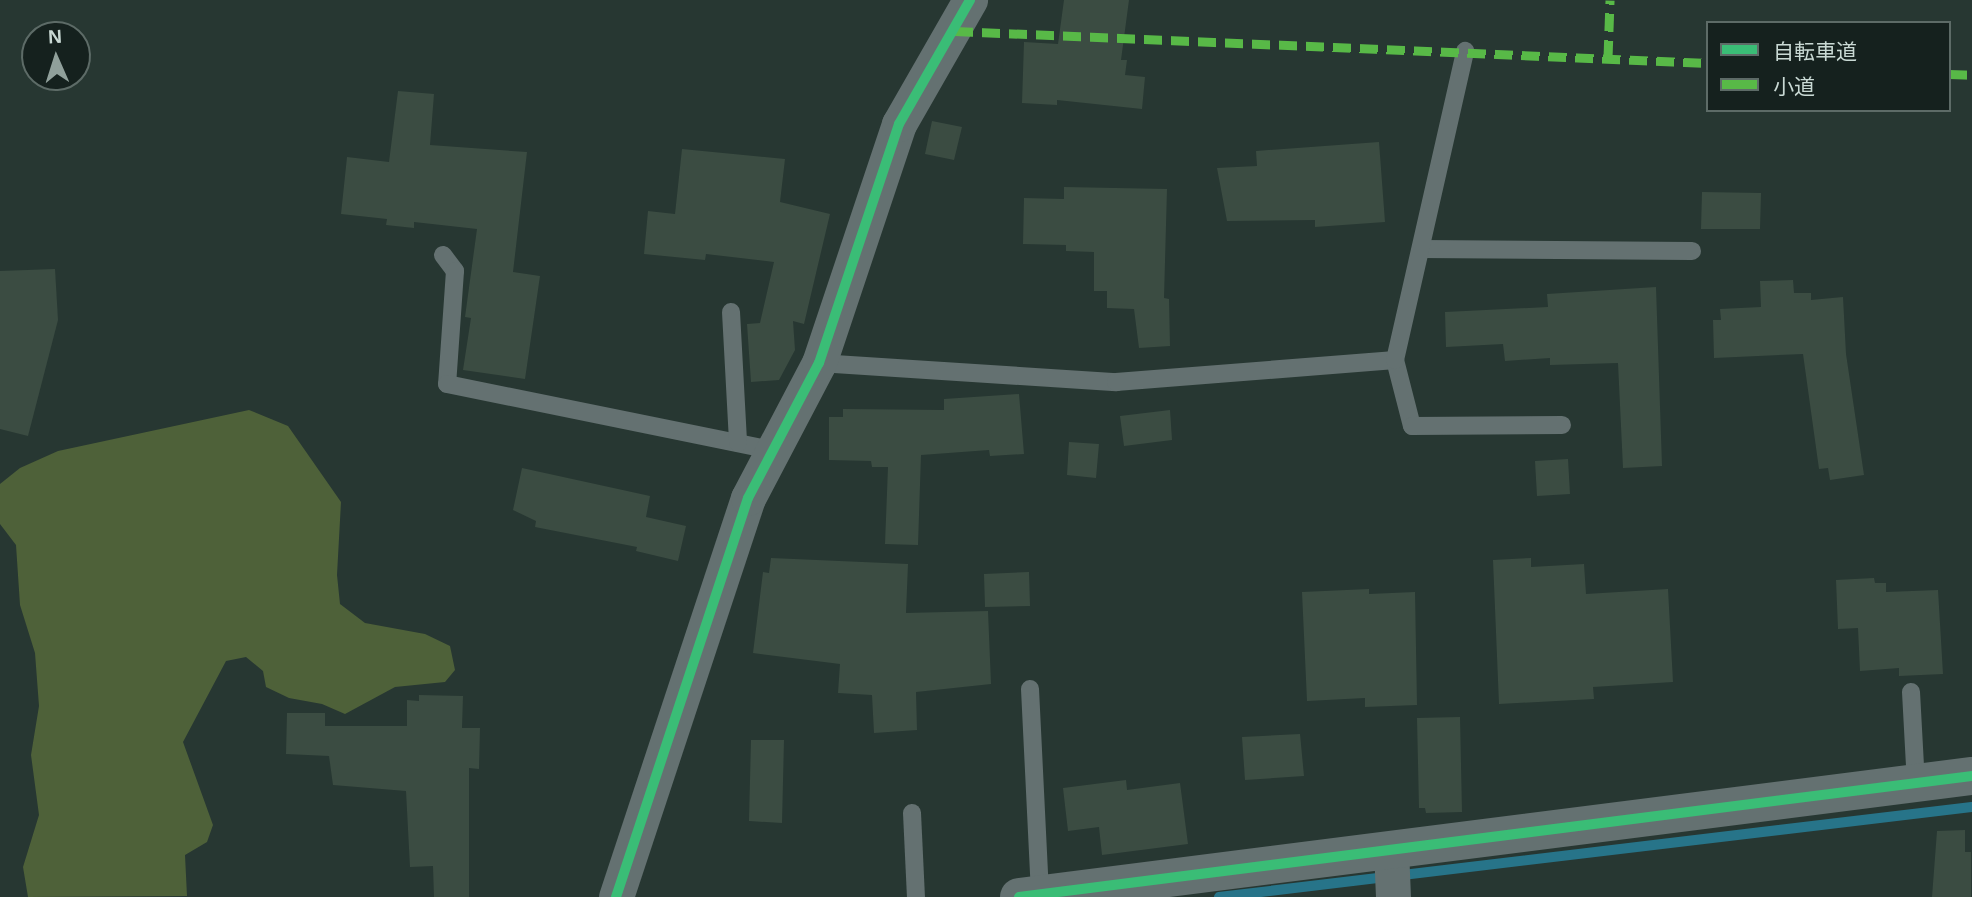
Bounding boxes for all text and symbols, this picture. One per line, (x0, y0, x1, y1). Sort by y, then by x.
north arrow (21, 21, 91, 91)
legend (1706, 21, 1951, 112)
text: N (48, 26, 62, 47)
text: 自転車道 (1773, 40, 1857, 63)
text: 小道 (1773, 75, 1815, 98)

